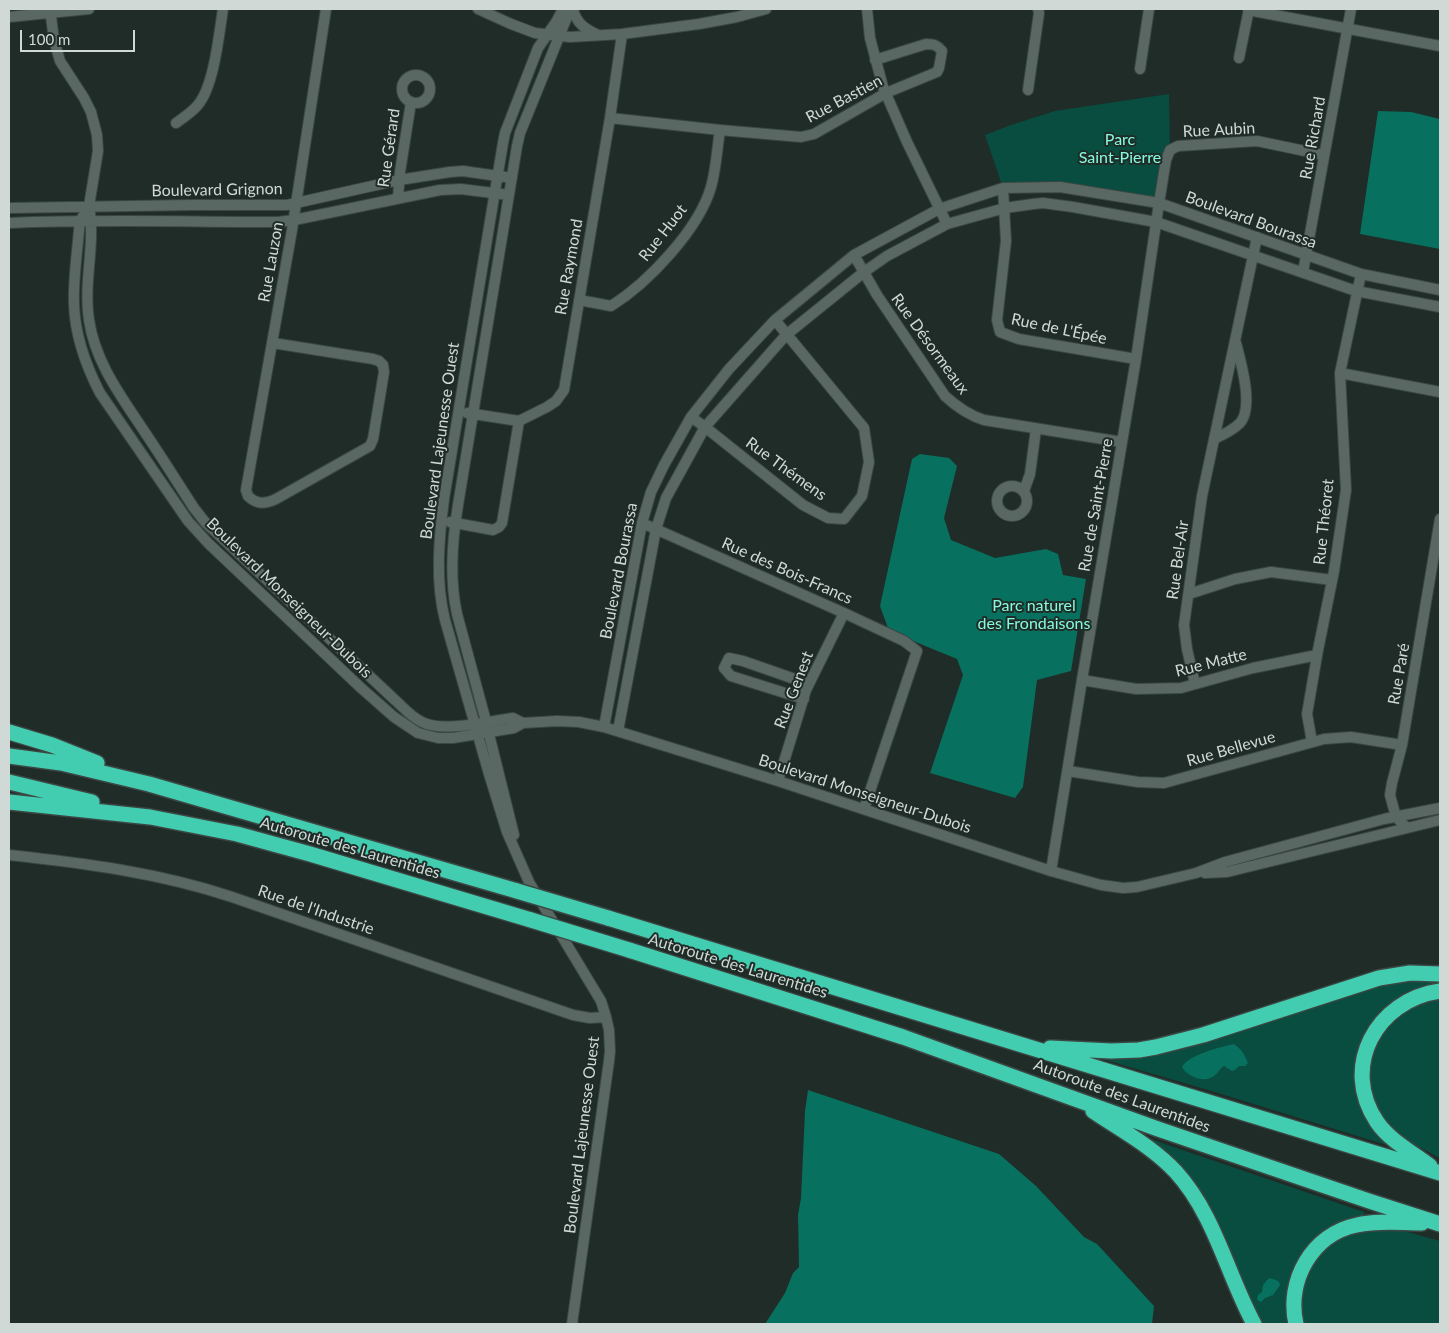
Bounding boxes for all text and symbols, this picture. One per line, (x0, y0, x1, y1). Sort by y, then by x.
scale bar (22, 20, 138, 52)
text: 100 m (28, 30, 70, 48)
street label: Rue Bastien (803, 71, 885, 127)
street label: Rue Richard (1296, 95, 1330, 181)
street label: Rue Gérard (374, 107, 404, 189)
street label: Rue Aubin (1182, 119, 1256, 141)
park label: Parc Saint-Pierre (1079, 130, 1161, 168)
street label: Boulevard Grignon (151, 179, 283, 201)
street label: Boulevard Bourassa (1183, 187, 1319, 253)
street label: Rue Huot (635, 201, 691, 265)
street label: Rue Raymond (551, 217, 587, 317)
street label: Rue Lauzon (254, 220, 288, 304)
street label: Rue Désormeaux (887, 290, 973, 398)
street label: Rue de L'Épée (1009, 309, 1109, 349)
street label: Boulevard Lajeunesse Ouest (417, 341, 463, 541)
street label: Rue Thémens (742, 433, 830, 505)
street label: Rue de Saint-Pierre (1075, 437, 1117, 573)
street label: Rue Théoret (1310, 478, 1338, 566)
street label: Boulevard Bourassa (596, 501, 642, 641)
street label: Boulevard Monseigneur-Dubois (202, 514, 376, 682)
street label: Rue Bel-Air (1163, 519, 1193, 601)
street label: Rue des Bois-Francs (719, 534, 855, 608)
park label: Parc naturel des Frondaisons (978, 596, 1090, 634)
street label: Rue Paré (1384, 642, 1414, 706)
street label: Rue Matte (1173, 645, 1249, 681)
street label: Rue Genest (770, 649, 818, 731)
street label: Rue Bellevue (1184, 727, 1278, 771)
street label: Boulevard Monseigneur-Dubois (756, 750, 974, 838)
street label: Autoroute des Laurentides (258, 813, 442, 883)
street label: Rue de l'Industrie (255, 881, 377, 939)
street label: Autoroute des Laurentides (646, 930, 830, 1002)
street label: Boulevard Lajeunesse Ouest (560, 1035, 604, 1235)
street label: Autoroute des Laurentides (1031, 1055, 1213, 1137)

